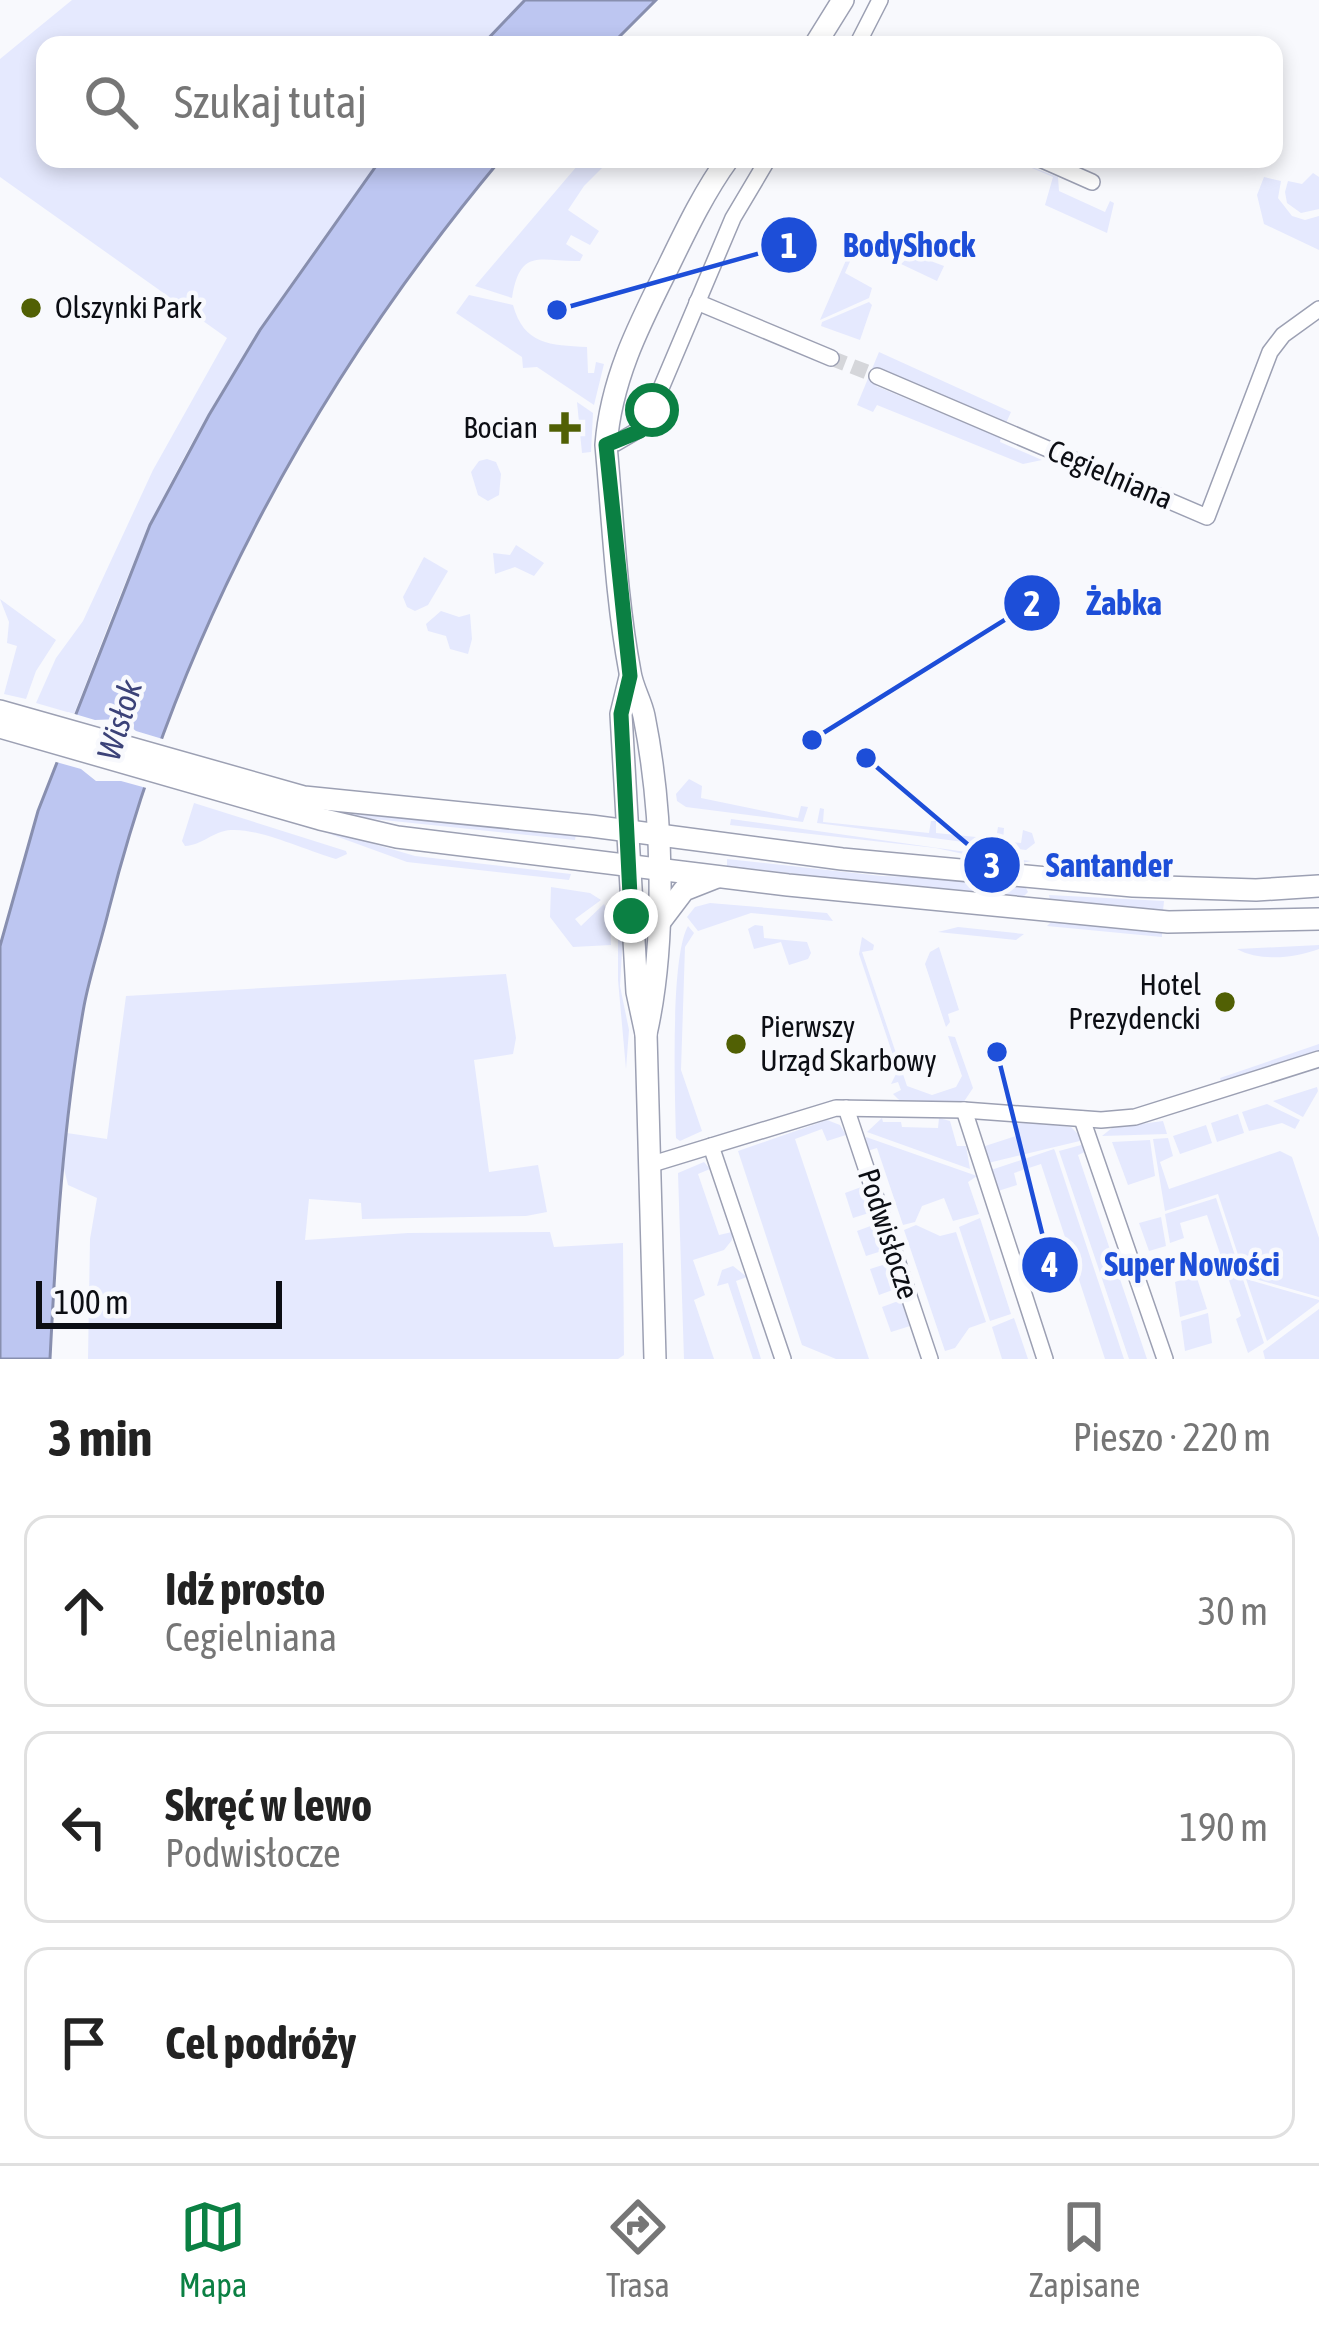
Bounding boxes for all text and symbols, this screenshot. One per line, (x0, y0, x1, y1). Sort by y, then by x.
search box (36, 36, 1283, 168)
icon: search (78, 69, 144, 135)
text: Szukaj tutaj (174, 76, 367, 128)
callout: BodyShock (759, 211, 1000, 280)
text: 1 (781, 224, 797, 266)
text: BodyShock (843, 226, 976, 264)
place label: Olszynki Park (55, 290, 202, 324)
marker: Olszynki Park (18, 295, 44, 321)
route start (625, 383, 679, 437)
place label: Bocian (463, 410, 538, 444)
marker: Bocian (549, 412, 581, 444)
street label: Cegielniana (1043, 433, 1178, 516)
callout: Żabka (1002, 569, 1185, 638)
text: 2 (1024, 582, 1040, 624)
text: Żabka (1086, 584, 1162, 622)
water label: Wisłok (89, 675, 149, 765)
callout: Santander (962, 831, 1196, 900)
text: 3 (984, 844, 1000, 886)
text: Santander (1046, 846, 1173, 884)
route end (604, 889, 658, 943)
place label: Hotel Prezydencki (1068, 967, 1201, 1035)
marker: Hotel Prezydencki (1212, 989, 1238, 1015)
place label: Pierwszy Urząd Skarbowy (760, 1009, 937, 1077)
marker: Pierwszy Urząd Skarbowy (723, 1031, 749, 1057)
street label: Podwisłocze (852, 1164, 926, 1303)
callout: Super Nowości (1020, 1230, 1303, 1299)
text: 4 (1041, 1243, 1058, 1285)
text: Super Nowości (1104, 1245, 1280, 1283)
scale bar (36, 1275, 282, 1328)
text: 100 m (54, 1283, 129, 1321)
text: 3 min (48, 1408, 152, 1467)
text: Pieszo · 220 m (1073, 1415, 1271, 1459)
text: Idź prosto (165, 1563, 325, 1615)
icon: ahead (51, 1578, 117, 1644)
text: 30 m (1198, 1589, 1268, 1633)
text: Cegielniana (165, 1615, 337, 1659)
text: Skręć w lewo (165, 1779, 372, 1831)
icon: left (51, 1794, 117, 1860)
text: 190 m (1180, 1805, 1268, 1849)
text: Podwisłocze (165, 1831, 341, 1875)
icon: arrive (51, 2010, 117, 2076)
text: Cel podróży (165, 2017, 356, 2069)
tab: Mapa (179, 2194, 247, 2304)
tab: Trasa (605, 2194, 671, 2304)
tab: Zapisane (1029, 2194, 1140, 2304)

